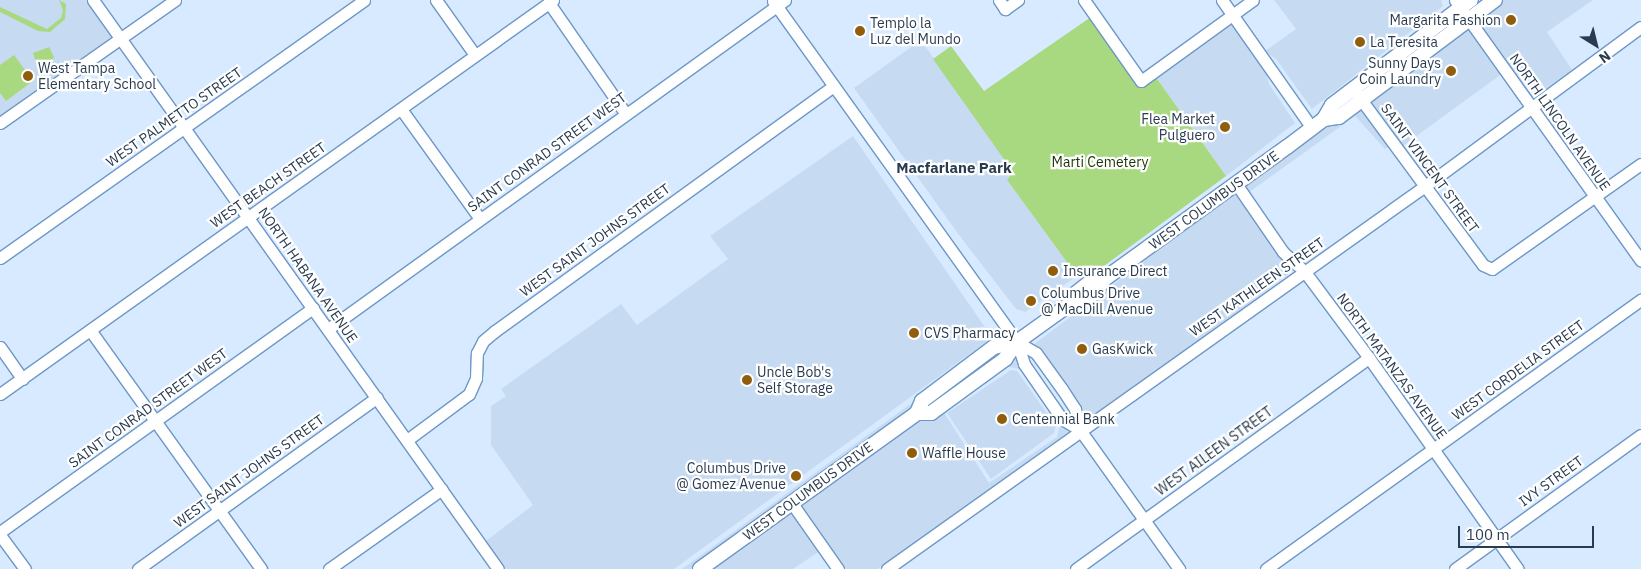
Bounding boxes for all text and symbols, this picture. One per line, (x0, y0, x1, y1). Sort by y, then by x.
place label: Margarita Fashion (1389, 12, 1501, 28)
marker: Margarita Fashion (1505, 14, 1517, 26)
place label: Templo la Luz del Mundo (870, 15, 961, 48)
north arrow (1571, 20, 1621, 70)
marker: Templo la Luz del Mundo (854, 25, 866, 37)
place label: La Teresita (1370, 34, 1438, 50)
marker: La Teresita (1354, 36, 1366, 48)
street label: NORTH LINCOLN AVENUE (1506, 50, 1614, 194)
place label: Sunny Days Coin Laundry (1359, 55, 1441, 88)
place label: West Tampa Elementary School (38, 60, 156, 92)
street label: WEST PALMETTO STREET (103, 64, 245, 170)
marker: Sunny Days Coin Laundry (1445, 65, 1457, 77)
marker: West Tampa Elementary School (22, 70, 34, 82)
street label: SAINT CONRAD STREET WEST (464, 89, 630, 215)
street label: SAINT VINCENT STREET (1378, 100, 1482, 236)
place label: Flea Market Pulguero (1141, 111, 1215, 144)
marker: Flea Market Pulguero (1219, 121, 1231, 133)
street label: WEST BEACH STREET (207, 139, 329, 231)
street label: WEST COLUMBUS DRIVE (1146, 147, 1282, 253)
park label: Marti Cemetery (1052, 154, 1148, 170)
district label: Macfarlane Park (896, 159, 1012, 177)
street label: WEST SAINT JOHNS STREET (517, 180, 673, 300)
street label: NORTH HABANA AVENUE (255, 204, 361, 346)
street label: WEST KATHLEEN STREET (1186, 234, 1328, 340)
place label: Insurance Direct (1063, 263, 1167, 279)
marker: Insurance Direct (1047, 265, 1059, 277)
place label: Columbus Drive @ MacDill Avenue (1041, 285, 1153, 318)
street label: NORTH MATANZAS AVENUE (1333, 290, 1451, 442)
marker: Columbus Drive @ MacDill Avenue (1025, 295, 1037, 307)
street label: WEST CORDELIA STREET (1449, 316, 1587, 424)
place label: CVS Pharmacy (924, 325, 1015, 341)
marker: CVS Pharmacy (908, 327, 920, 339)
place label: GasKwick (1092, 341, 1153, 357)
marker: GasKwick (1076, 343, 1088, 355)
street label: SAINT CONRAD STREET WEST (65, 345, 231, 471)
place label: Uncle Bob's Self Storage (757, 364, 833, 397)
marker: Uncle Bob's Self Storage (741, 374, 753, 386)
street label: WEST AILEEN STREET (1152, 403, 1276, 499)
street label: WEST SAINT JOHNS STREET (171, 411, 327, 531)
place label: Centennial Bank (1012, 411, 1115, 427)
marker: Centennial Bank (996, 413, 1008, 425)
street label: WEST COLUMBUS DRIVE (740, 438, 876, 544)
place label: Waffle House (922, 445, 1006, 461)
marker: Waffle House (906, 447, 918, 459)
street label: IVY STREET (1516, 452, 1586, 510)
place label: Columbus Drive @ Gomez Avenue (676, 460, 786, 492)
marker: Columbus Drive @ Gomez Avenue (790, 470, 802, 482)
scale bar (1461, 516, 1597, 548)
text: 100 m (1466, 525, 1510, 544)

